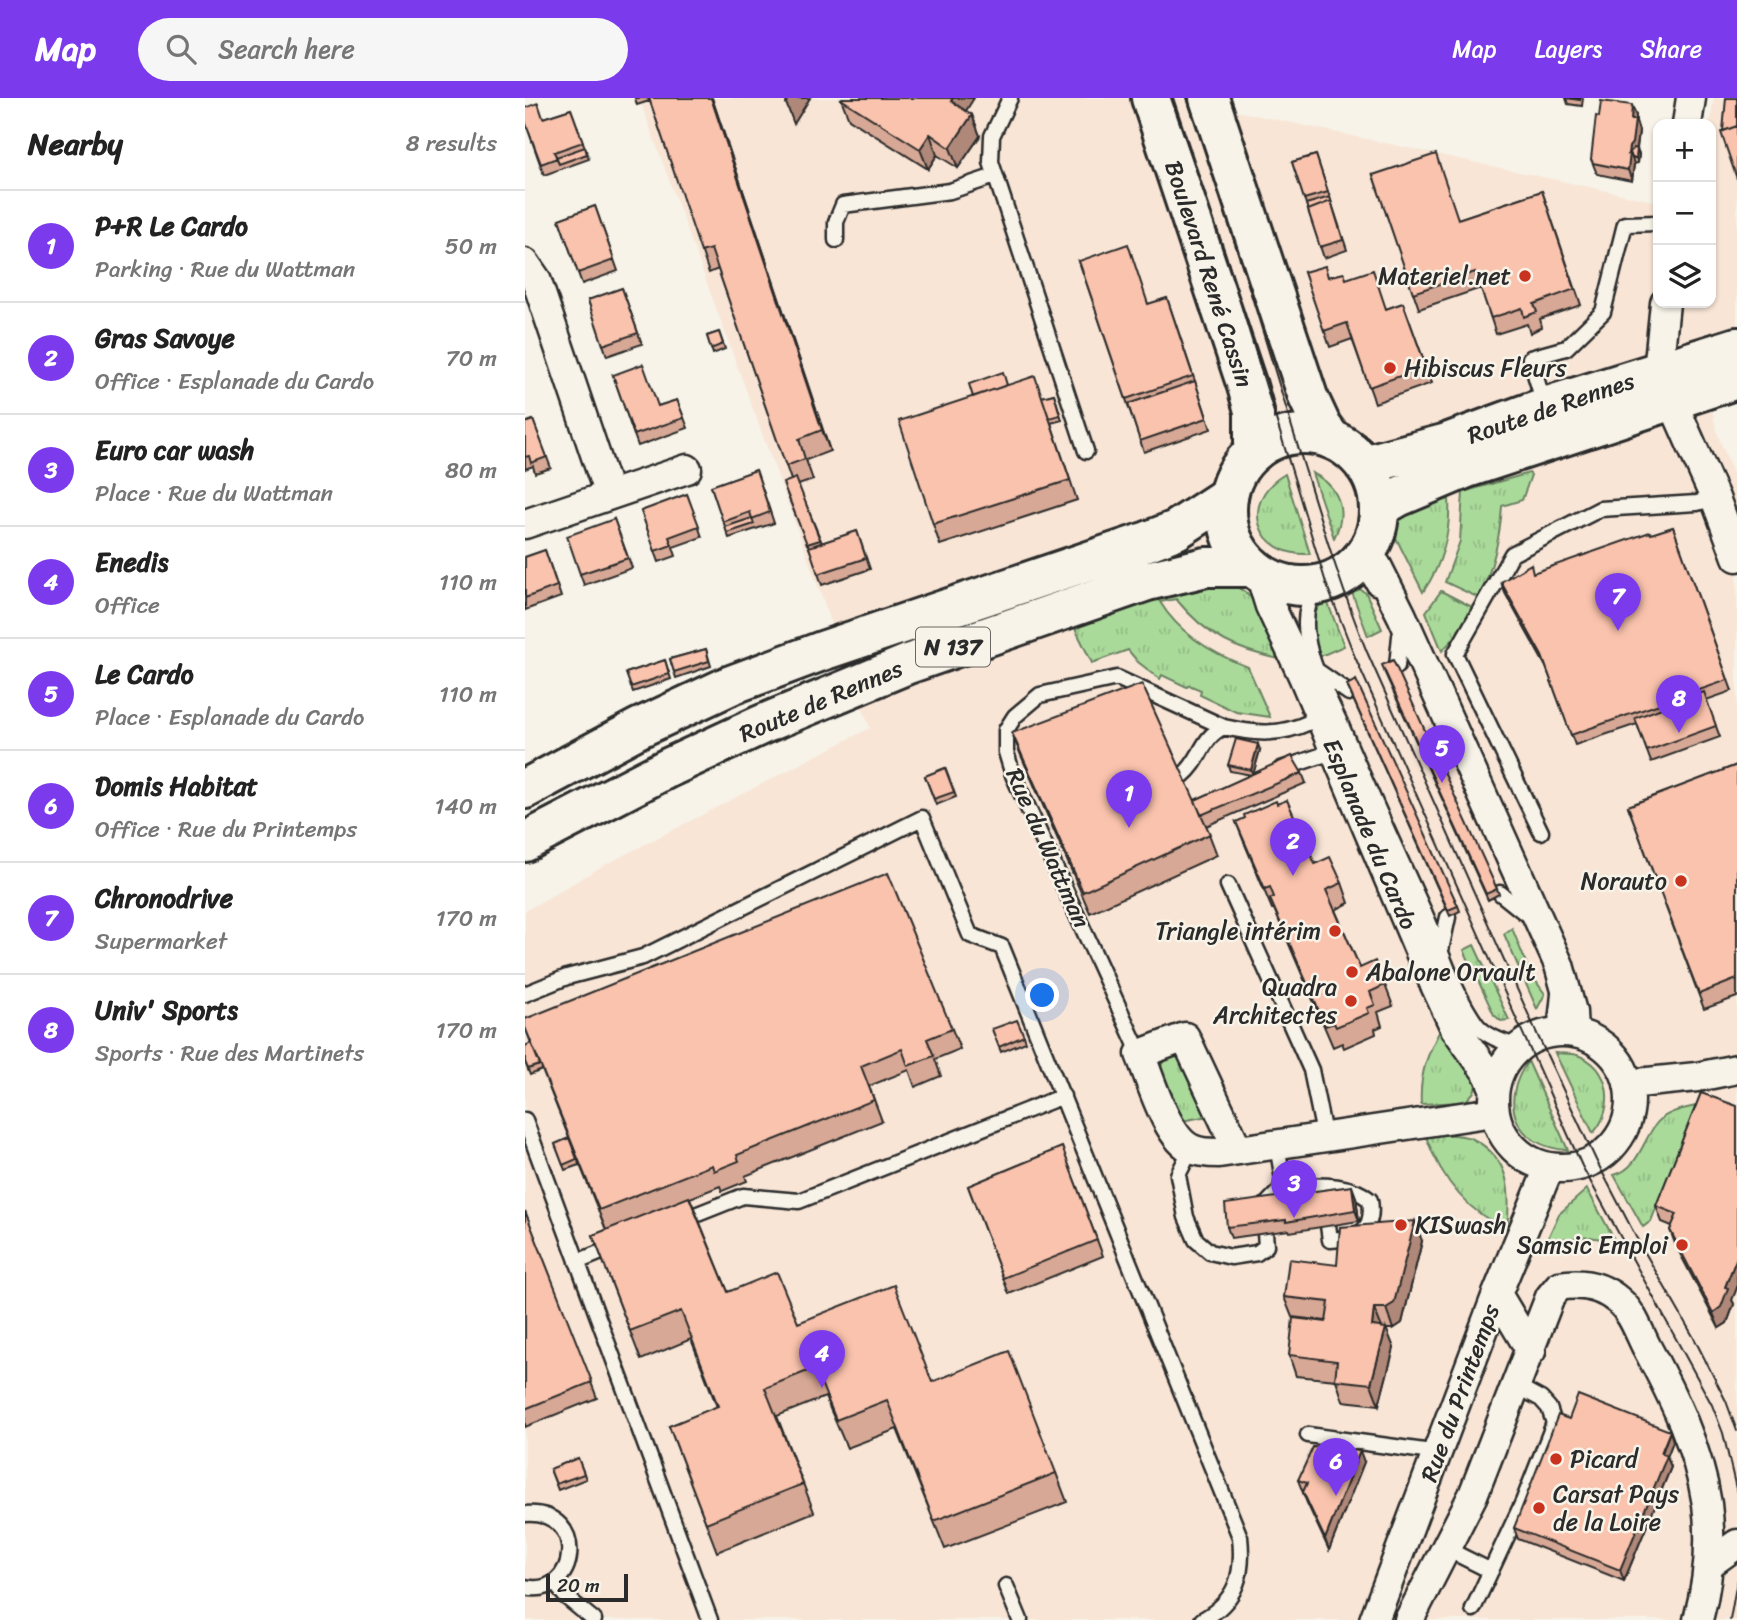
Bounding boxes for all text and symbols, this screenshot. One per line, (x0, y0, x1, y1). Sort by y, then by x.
search box (138, 18, 628, 81)
text: Map (35, 20, 96, 78)
text: Search here (218, 26, 355, 72)
text: Map (1452, 28, 1497, 70)
text: Layers (1535, 28, 1602, 70)
text: Share (1640, 28, 1702, 70)
icon: search (162, 30, 200, 68)
text: Nearby (28, 117, 123, 171)
map controls (1653, 119, 1716, 308)
button: + (1653, 119, 1716, 182)
text: 8 results (406, 123, 497, 164)
street label: Boulevard René Cassin (1152, 155, 1266, 393)
button: − (1653, 182, 1716, 245)
text: P+R Le Cardo (95, 203, 248, 249)
text: 1 (46, 226, 56, 267)
text: 50 m (445, 226, 497, 267)
button: layers (1653, 245, 1716, 308)
text: Parking · Rue du Wattman (95, 249, 355, 290)
place label: Materiel.net (1378, 255, 1511, 297)
marker: Materiel.net (1517, 268, 1533, 284)
text: Gras Savoye (95, 315, 235, 361)
text: 2 (44, 338, 58, 379)
text: 70 m (446, 338, 497, 379)
place label: Hibiscus Fleurs (1404, 347, 1568, 389)
marker: Hibiscus Fleurs (1382, 360, 1398, 376)
street label: Route de Rennes (1462, 360, 1640, 456)
text: Office · Esplanade du Cardo (95, 361, 374, 402)
text: Euro car wash (95, 427, 254, 473)
text: 3 (45, 450, 57, 491)
text: 80 m (445, 450, 497, 491)
text: Place · Rue du Wattman (95, 473, 333, 514)
text: Enedis (95, 539, 168, 585)
text: 4 (44, 562, 58, 603)
text: 110 m (439, 562, 497, 603)
pin: 7 (1595, 573, 1641, 631)
text: Office (95, 585, 160, 626)
road number: N 137 (916, 628, 990, 666)
street label: Route de Rennes (732, 648, 910, 754)
text: Le Cardo (95, 651, 194, 697)
text: 5 (44, 674, 58, 715)
text: 110 m (439, 674, 497, 715)
pin: 8 (1656, 675, 1702, 733)
text: Place · Esplanade du Cardo (95, 697, 364, 738)
pin: 5 (1419, 725, 1465, 783)
street label: Esplanade du Cardo (1311, 732, 1429, 936)
street label: Rue du Wattman (994, 761, 1102, 935)
text: Domis Habitat (95, 763, 258, 809)
pin: 1 (1106, 770, 1152, 828)
text: 6 (44, 786, 58, 827)
text: 140 m (435, 786, 497, 827)
text: Office · Rue du Printemps (95, 809, 357, 850)
pin: 2 (1270, 818, 1316, 876)
place label: Norauto (1581, 860, 1667, 902)
marker: Norauto (1673, 873, 1689, 889)
text: Chronodrive (95, 875, 233, 921)
text: 7 (44, 898, 58, 939)
text: 170 m (436, 898, 497, 939)
place label: Triangle intérim (1155, 910, 1321, 952)
text: Supermarket (95, 921, 227, 962)
marker: Triangle intérim (1327, 923, 1343, 939)
place label: Abalone Orvault (1365, 951, 1536, 993)
marker: Abalone Orvault (1344, 964, 1360, 980)
place label: Quadra Architectes (1212, 966, 1338, 1036)
your location (1025, 978, 1059, 1012)
text: Univ' Sports (95, 987, 238, 1033)
marker: Quadra Architectes (1343, 993, 1359, 1009)
text: 8 (44, 1010, 58, 1051)
text: 170 m (436, 1010, 497, 1051)
text: Sports · Rue des Martinets (95, 1033, 364, 1074)
pin: 3 (1271, 1160, 1317, 1218)
place label: KISwash (1415, 1204, 1506, 1246)
marker: KISwash (1393, 1217, 1409, 1233)
place label: Samsic Emploi (1516, 1224, 1669, 1266)
marker: Samsic Emploi (1674, 1237, 1690, 1253)
street label: Rue du Printemps (1408, 1297, 1512, 1488)
pin: 4 (799, 1330, 845, 1388)
pin: 6 (1313, 1438, 1359, 1496)
place label: Picard (1570, 1438, 1639, 1480)
marker: Picard (1548, 1451, 1564, 1467)
place label: Carsat Pays de la Loire (1553, 1473, 1679, 1543)
marker: Carsat Pays de la Loire (1531, 1500, 1547, 1516)
text: 20 m (557, 1569, 600, 1602)
scale bar (546, 1571, 628, 1603)

